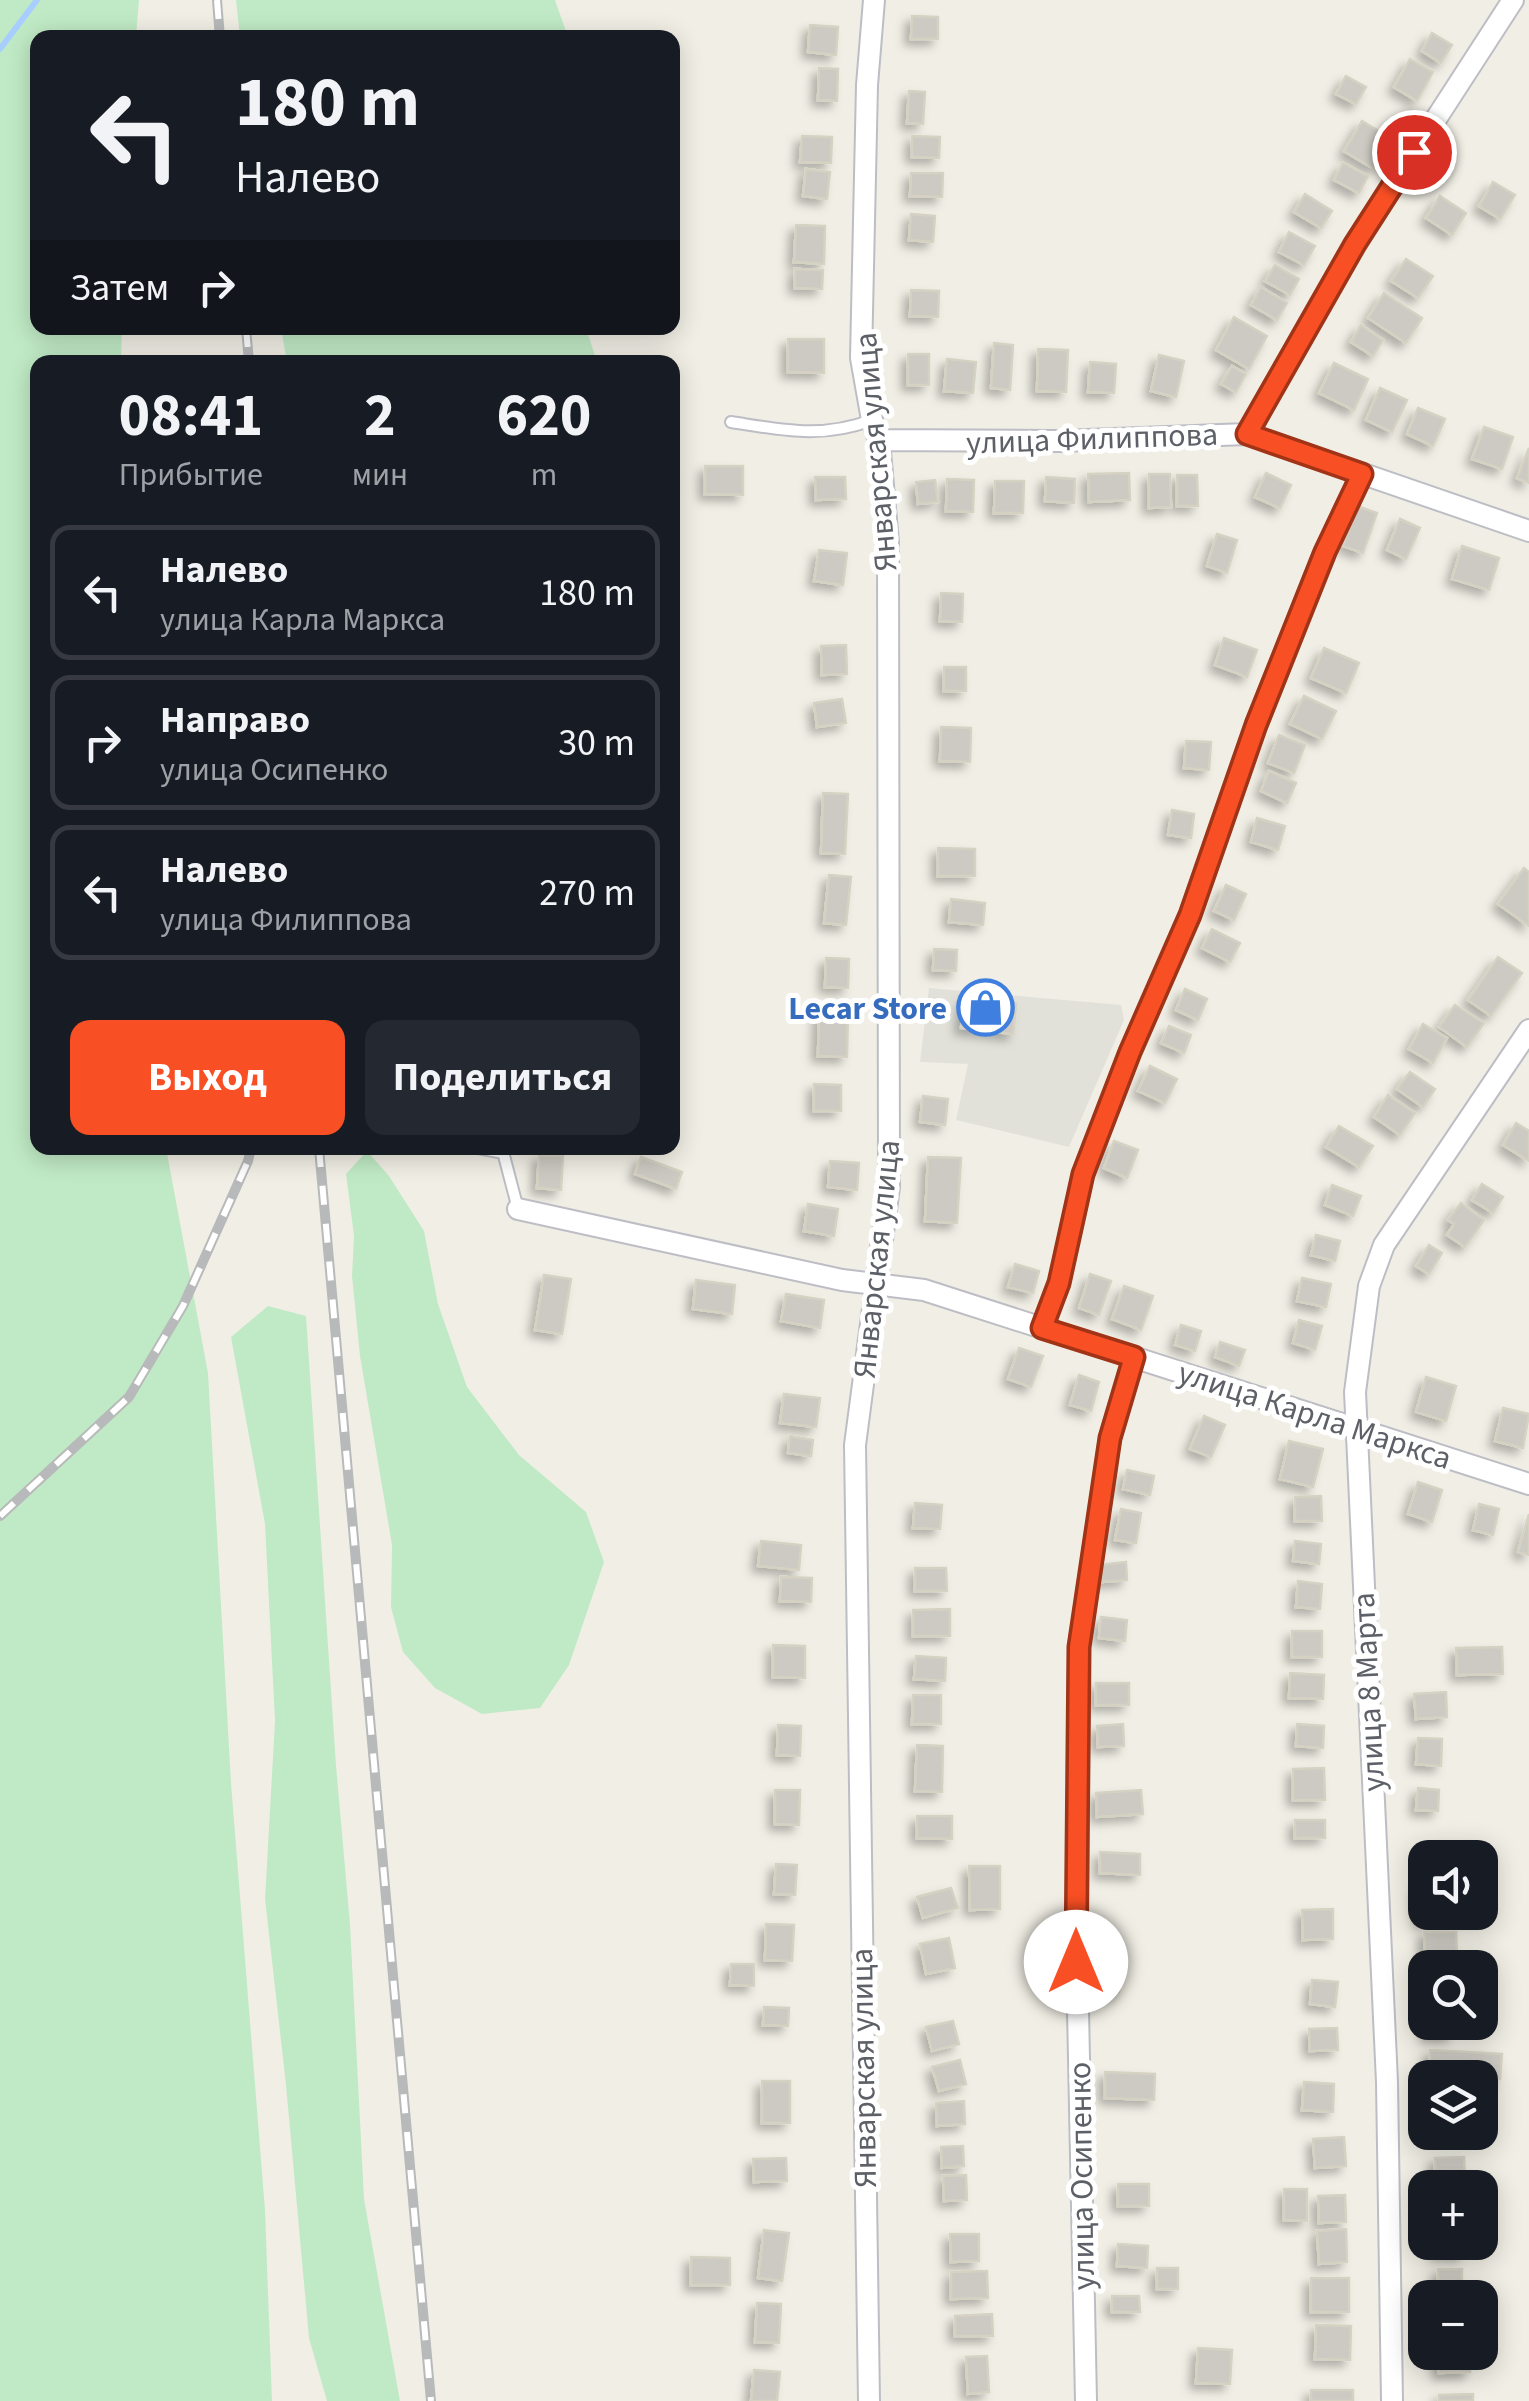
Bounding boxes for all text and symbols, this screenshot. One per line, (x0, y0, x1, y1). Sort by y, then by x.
text: 180 m (235, 53, 420, 153)
icon: left (70, 70, 200, 200)
pin (1372, 110, 1457, 195)
icon: arrive (1387, 125, 1442, 180)
text: Налево (235, 146, 381, 210)
icon: right (189, 260, 244, 315)
text: Затем (70, 261, 169, 315)
street label: Январская улица (843, 330, 909, 573)
text: 08:41 (118, 374, 263, 459)
text: 2 (364, 374, 396, 459)
text: 620 (496, 374, 592, 459)
street label: улица Филиппова (965, 412, 1219, 466)
text: Прибытие (119, 452, 263, 498)
text: мин (352, 452, 408, 498)
text: m (531, 452, 557, 498)
text: Налево (160, 543, 288, 597)
icon: left (75, 565, 130, 620)
text: 180 m (539, 566, 635, 620)
text: улица Карла Маркса (160, 597, 445, 643)
text: Направо (160, 693, 310, 747)
icon: right (75, 715, 130, 770)
text: 30 m (558, 716, 635, 770)
text: улица Осипенко (160, 747, 388, 793)
text: Налево (160, 843, 288, 897)
icon: left (75, 865, 130, 920)
text: 270 m (539, 866, 635, 920)
text: улица Филиппова (160, 897, 412, 943)
shop icon: Lecar Store (956, 978, 1016, 1038)
place label: Lecar Store (788, 986, 947, 1032)
button: Выход (70, 1020, 345, 1135)
button: Поделиться (365, 1020, 640, 1135)
street label: Январская улица (842, 1137, 912, 1381)
street label: улица Карла Маркса (1172, 1350, 1457, 1482)
street label: улица 8 Марта (1341, 1591, 1397, 1793)
map controls (1408, 1840, 1498, 2370)
button: sound (1408, 1840, 1498, 1930)
position arrow (1024, 1910, 1128, 2014)
street label: Январская улица (839, 1948, 889, 2188)
button: search (1408, 1950, 1498, 2040)
button: layers (1408, 2060, 1498, 2150)
street label: улица Осипенко (1057, 2061, 1107, 2291)
button: + (1408, 2170, 1498, 2260)
button: − (1408, 2280, 1498, 2370)

